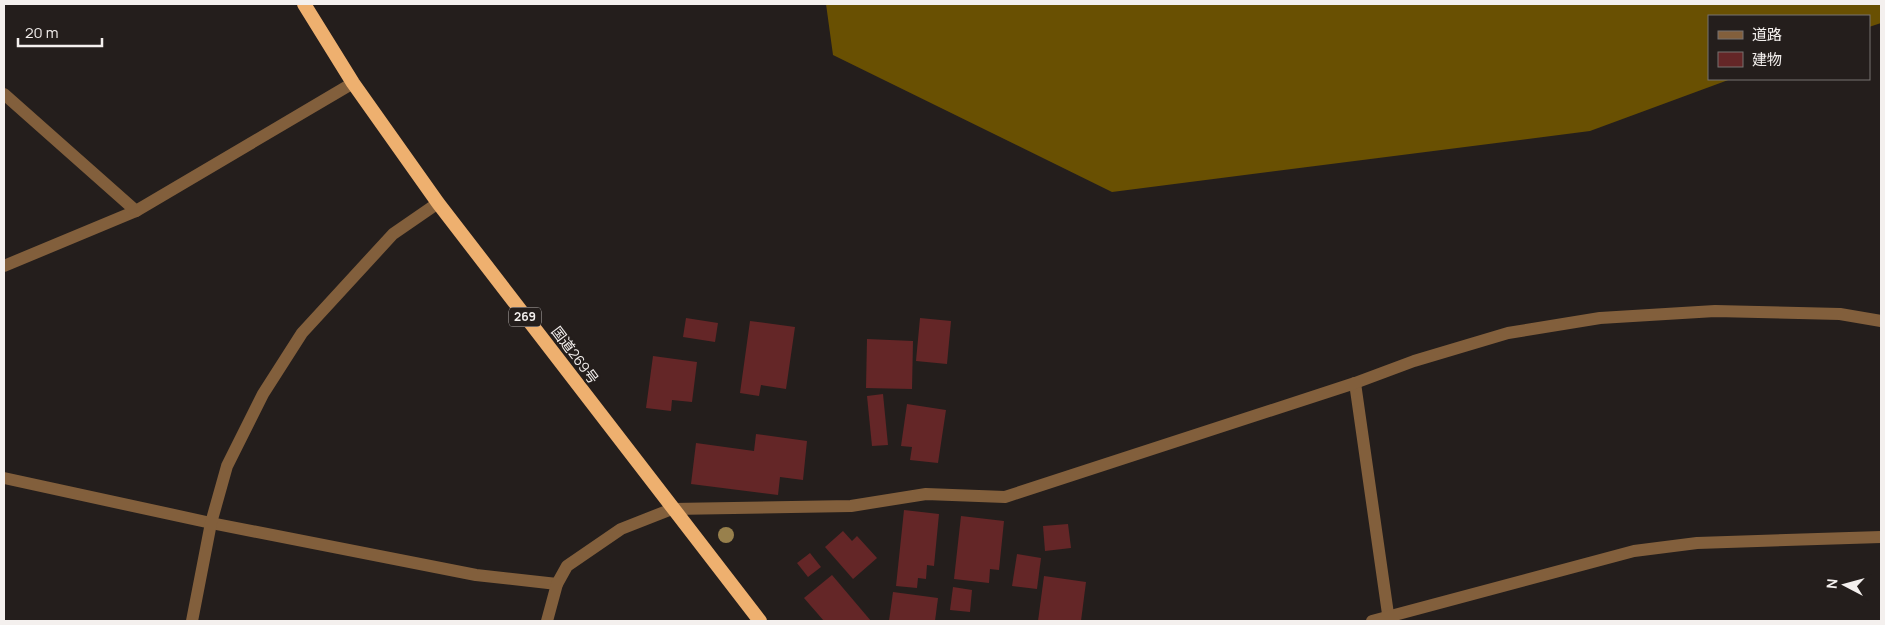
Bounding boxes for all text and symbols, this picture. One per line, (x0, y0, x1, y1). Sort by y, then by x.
scale bar (18, 15, 101, 47)
legend (1708, 15, 1870, 80)
text: 20 m (25, 22, 58, 43)
text: 道路 (1752, 24, 1782, 45)
text: 建物 (1752, 49, 1782, 70)
road number: 269 (509, 308, 541, 326)
street label: 国道269号 (548, 322, 603, 387)
north arrow (1820, 560, 1870, 610)
text: N (1822, 578, 1842, 590)

